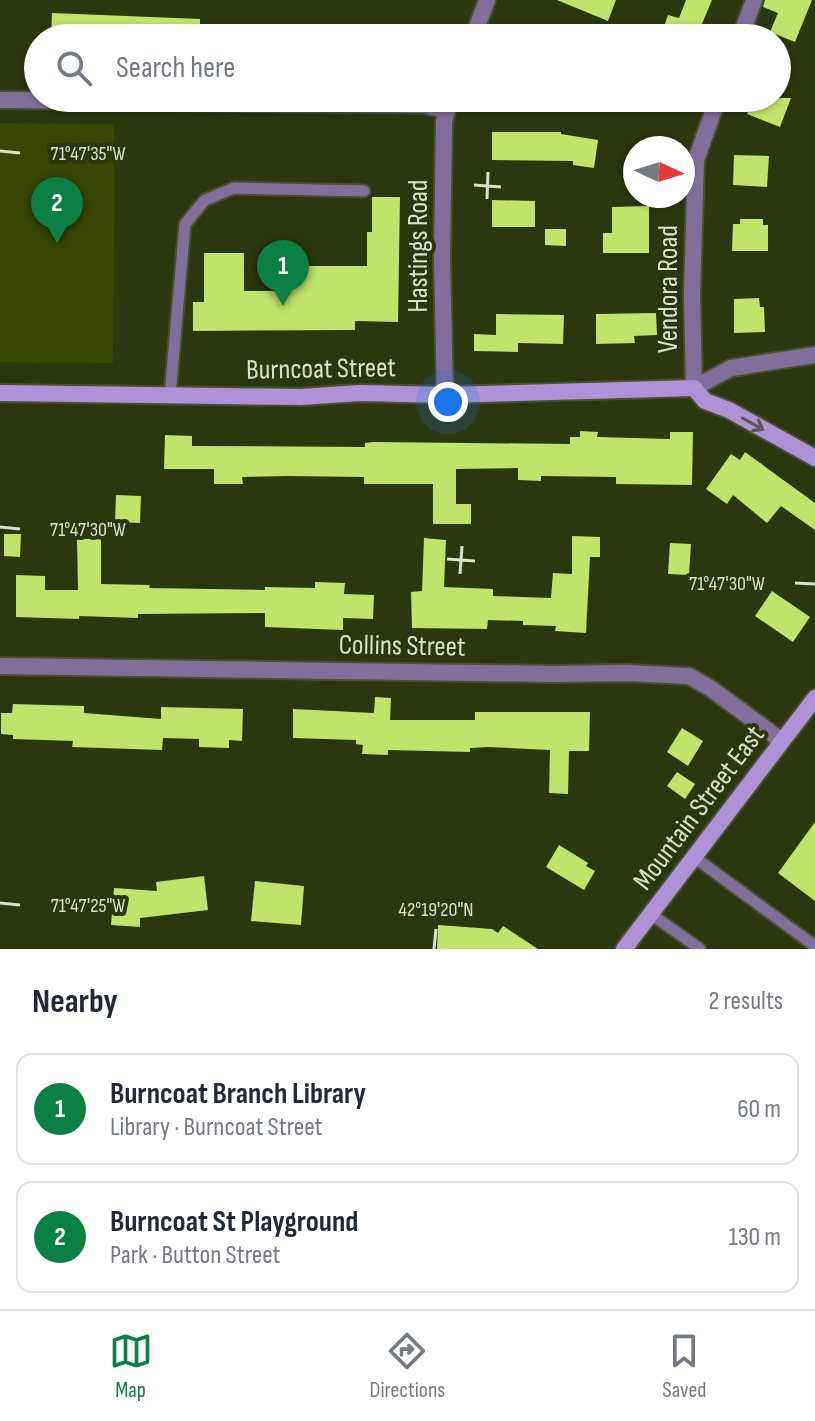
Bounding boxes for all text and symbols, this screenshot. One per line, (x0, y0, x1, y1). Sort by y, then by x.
search box (24, 24, 791, 112)
icon: search (52, 46, 96, 90)
text: Search here (116, 50, 235, 86)
north arrow (623, 136, 695, 208)
text: 71°47'35"W (51, 142, 125, 166)
pin: 2 (31, 177, 83, 243)
street label: Hastings Road (402, 179, 435, 313)
street label: Vendora Road (652, 225, 685, 353)
pin: 1 (257, 240, 309, 306)
street label: Burncoat Street (246, 351, 396, 387)
your location (428, 382, 468, 422)
one-way arrow (741, 416, 764, 432)
text: 71°47'30"W (50, 518, 126, 542)
text: 71°47'30"W (689, 572, 765, 596)
street label: Collins Street (338, 628, 466, 664)
street label: Mountain Street East (627, 719, 771, 897)
text: 71°47'25"W (51, 894, 125, 918)
text: 42°19'20"N (399, 898, 473, 922)
text: Nearby (32, 981, 118, 1022)
text: 2 results (709, 986, 783, 1017)
text: Burncoat Branch Library (110, 1076, 366, 1112)
text: 1 (55, 1094, 65, 1125)
text: 60 m (737, 1094, 781, 1125)
text: Library · Burncoat Street (110, 1112, 322, 1143)
text: Burncoat St Playground (110, 1204, 358, 1240)
text: 2 (54, 1222, 66, 1253)
text: 130 m (729, 1222, 781, 1253)
text: Park · Button Street (110, 1240, 280, 1271)
tab: Map (109, 1329, 153, 1404)
tab: Directions (370, 1329, 445, 1404)
tab: Saved (662, 1329, 706, 1404)

